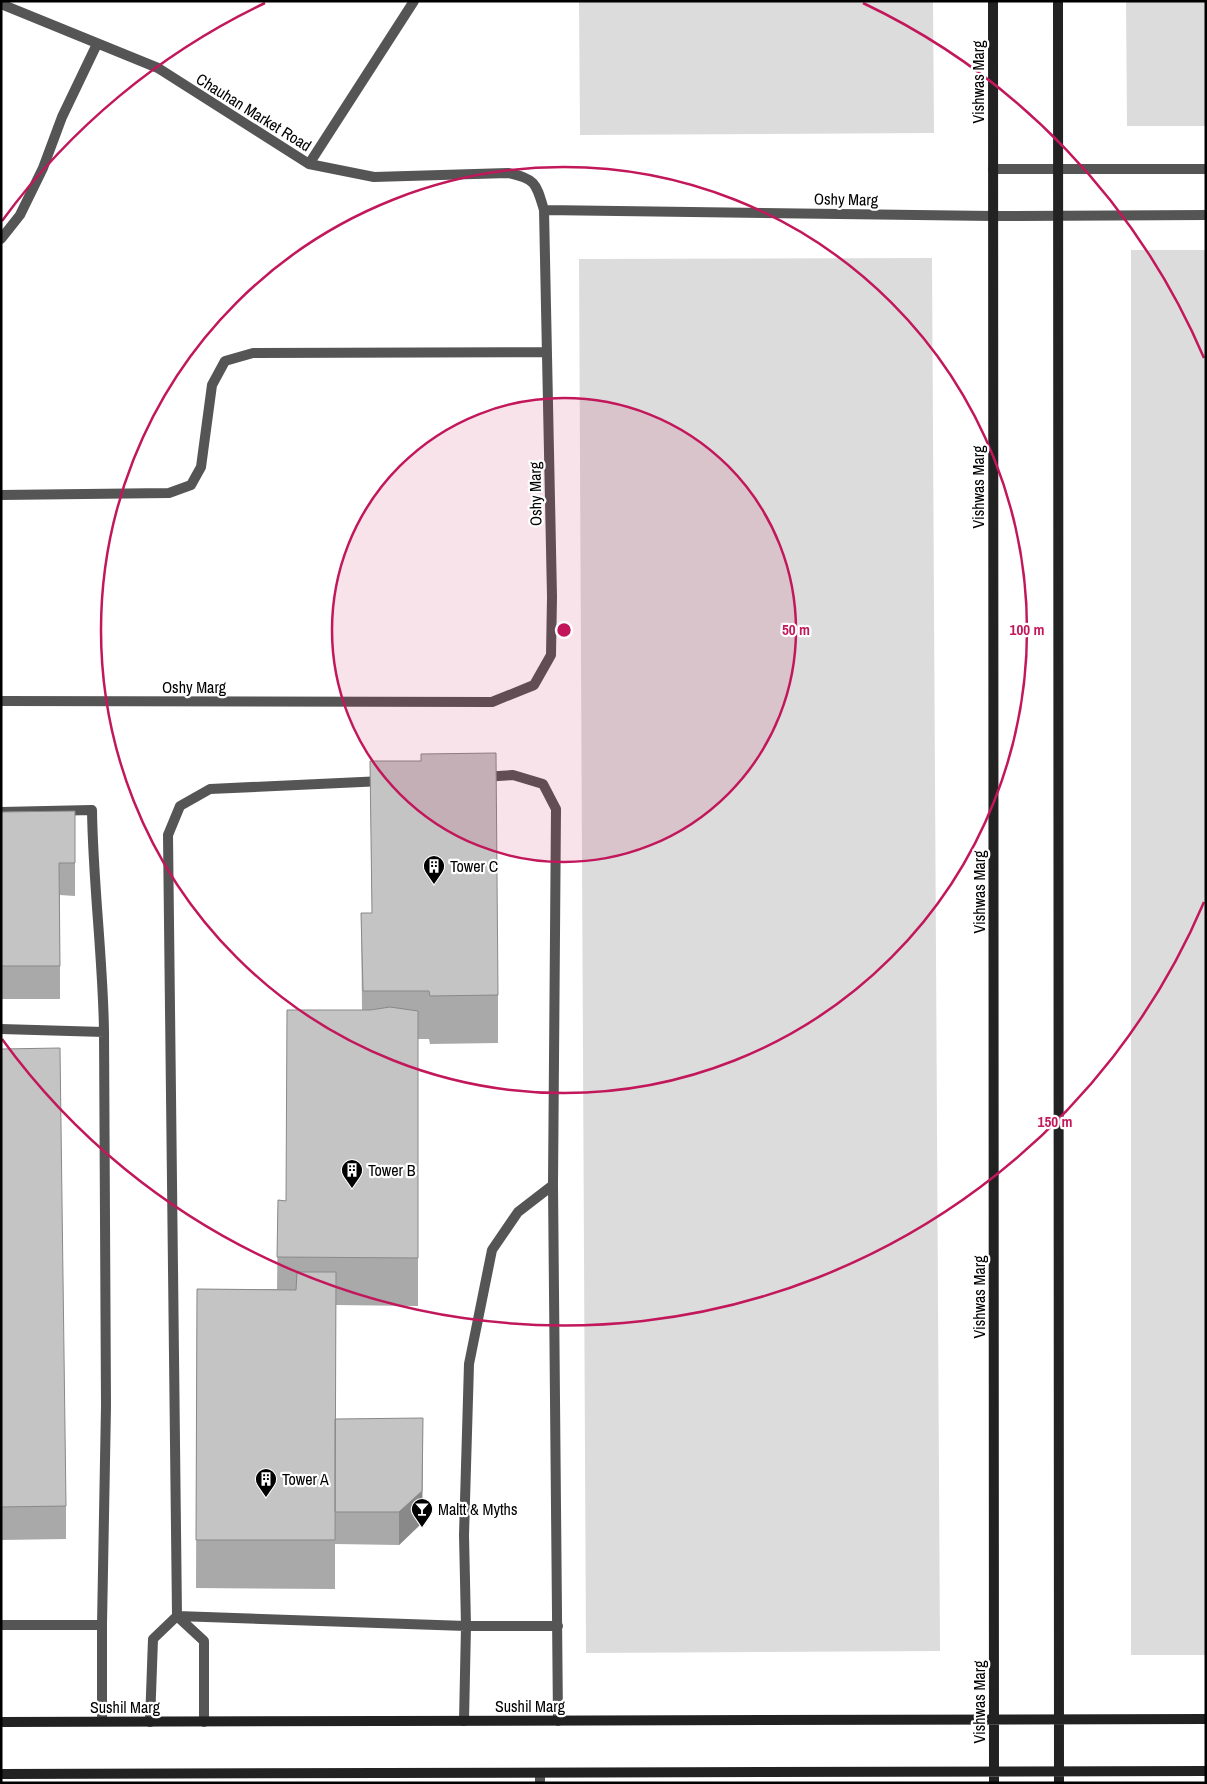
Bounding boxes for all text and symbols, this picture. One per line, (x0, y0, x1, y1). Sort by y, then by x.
street label: Vishwas Marg (967, 40, 989, 123)
street label: Chauhan Market Road (192, 68, 316, 156)
street label: Oshy Marg (814, 187, 879, 211)
street label: Vishwas Marg (967, 445, 989, 528)
street label: Oshy Marg (523, 461, 547, 526)
text: 50 m (782, 619, 810, 640)
text: 100 m (1010, 619, 1044, 640)
centre of rings (555, 621, 573, 639)
street label: Oshy Marg (162, 676, 227, 698)
street label: Vishwas Marg (968, 850, 990, 933)
building icon: Tower C (422, 854, 446, 885)
place label: Tower C (450, 855, 498, 877)
text: 150 m (1038, 1111, 1072, 1132)
building icon: Tower B (340, 1158, 364, 1189)
place label: Tower B (368, 1159, 416, 1181)
street label: Vishwas Marg (968, 1255, 990, 1338)
building icon: Tower A (254, 1467, 278, 1498)
place label: Tower A (282, 1468, 329, 1490)
bar icon: Maltt & Myths (410, 1497, 434, 1528)
place label: Maltt & Myths (438, 1498, 517, 1520)
street label: Vishwas Marg (968, 1660, 990, 1743)
street label: Sushil Marg (495, 1695, 566, 1717)
street label: Sushil Marg (90, 1696, 161, 1718)

